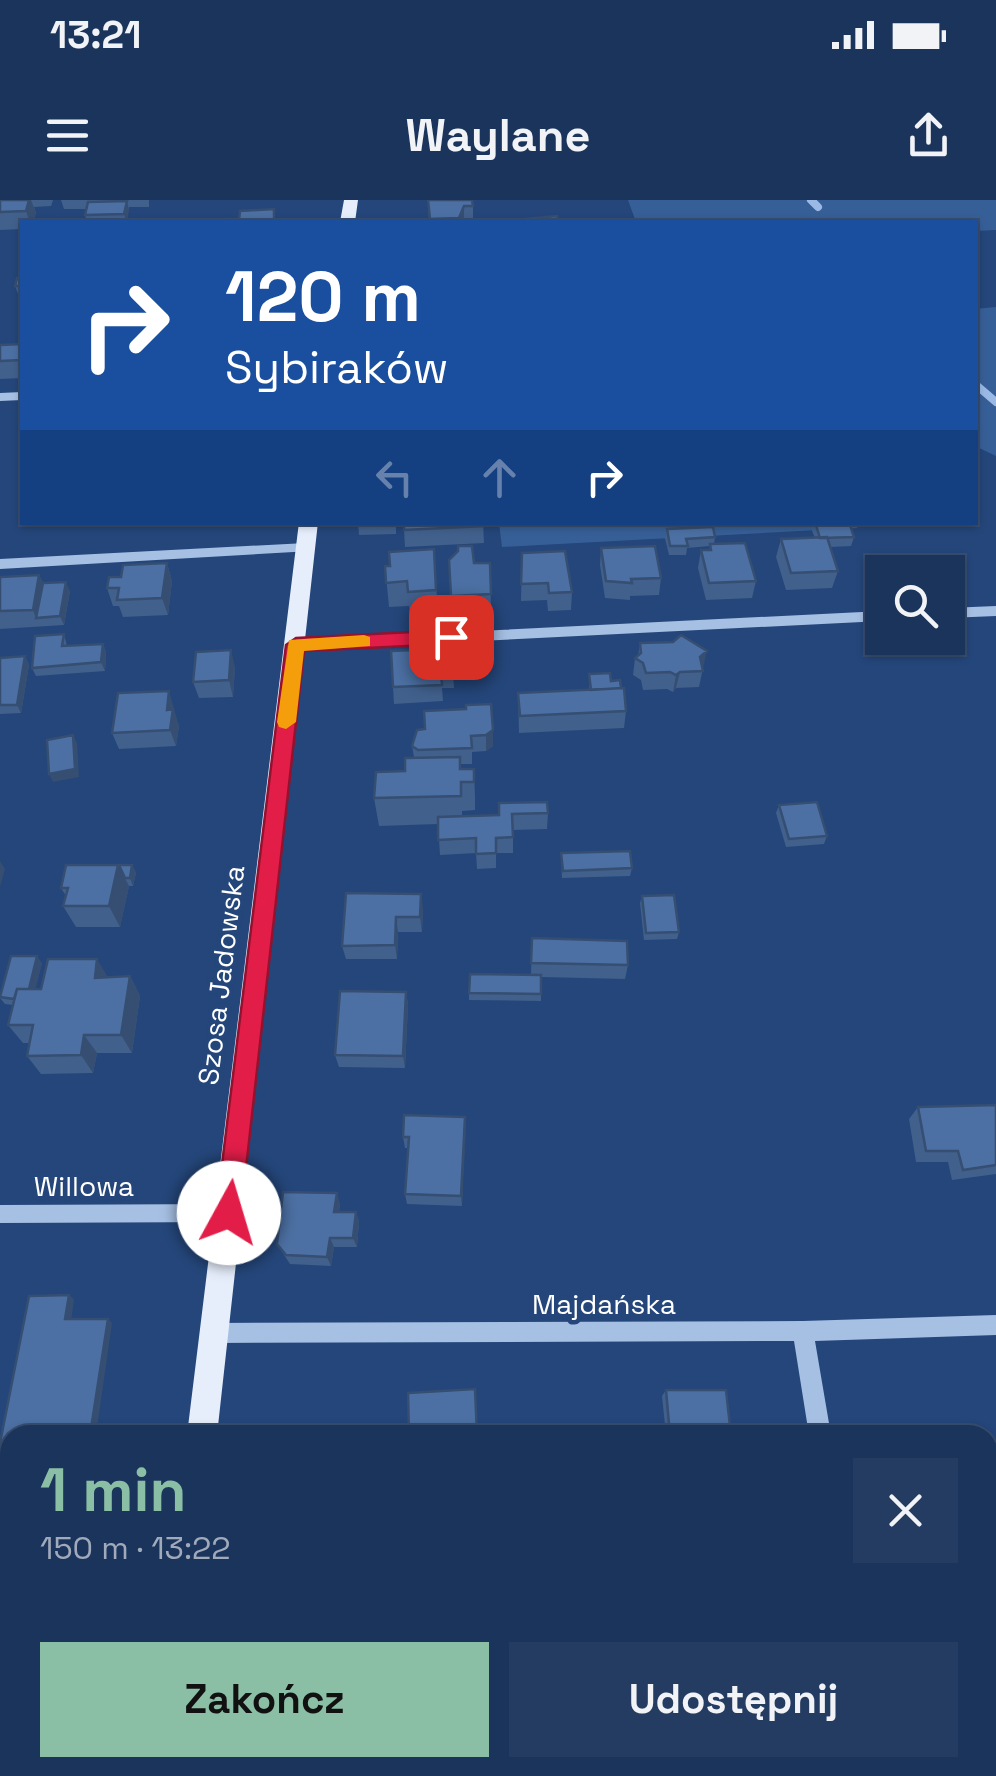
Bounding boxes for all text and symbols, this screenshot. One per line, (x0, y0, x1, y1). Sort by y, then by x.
text: 13:21 (50, 11, 141, 59)
text: Waylane (406, 107, 590, 164)
icon: menu (40, 108, 95, 163)
icon: share (901, 108, 956, 163)
text: 120 m (225, 252, 421, 341)
icon: right (60, 260, 190, 390)
text: Sybiraków (225, 339, 449, 396)
icon: left (367, 450, 422, 505)
icon: ahead (472, 450, 527, 505)
icon: right (577, 450, 632, 505)
map controls (865, 555, 965, 655)
button: search (865, 555, 965, 655)
pin (409, 595, 494, 680)
icon: arrive (424, 610, 479, 665)
street label: Szosa Jadowska (190, 863, 252, 1087)
position arrow (177, 1161, 281, 1265)
street label: Willowa (34, 1168, 134, 1204)
street label: Majdańska (532, 1286, 676, 1322)
text: 1 min (40, 1452, 187, 1529)
button: close (853, 1458, 958, 1563)
text: 150 m · 13:22 (40, 1528, 231, 1568)
button: Zakończ (40, 1642, 489, 1757)
button: Udostępnij (509, 1642, 958, 1757)

